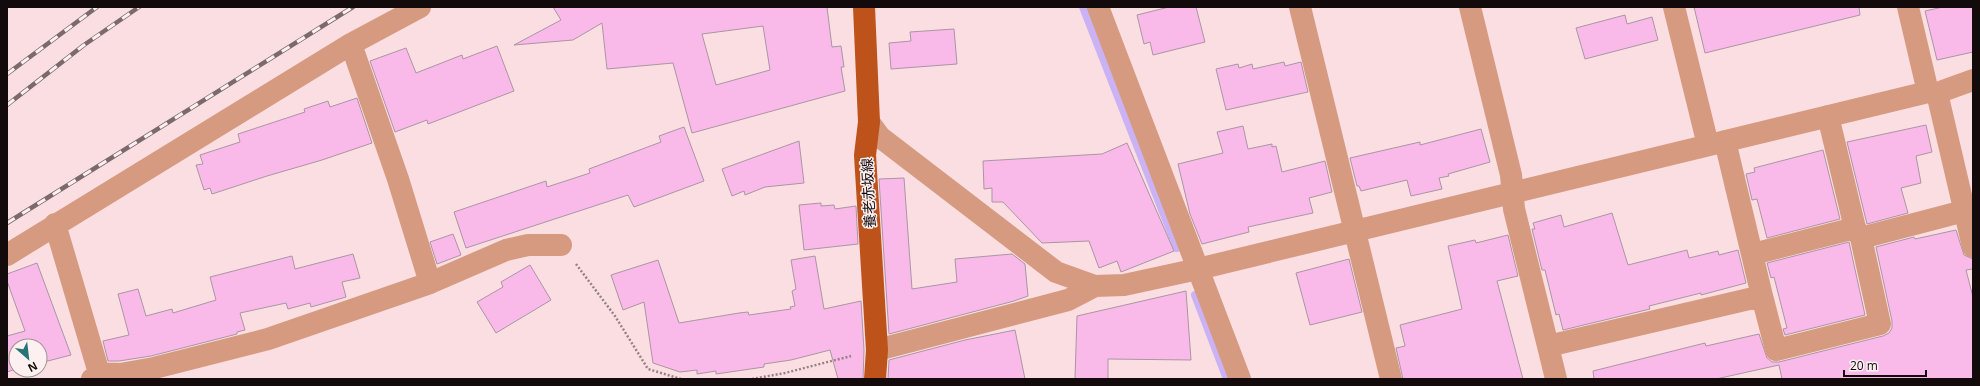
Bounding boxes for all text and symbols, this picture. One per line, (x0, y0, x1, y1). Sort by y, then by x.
street label: 養老赤坂線 (857, 158, 879, 228)
north arrow (8, 338, 48, 378)
scale bar (1844, 352, 1926, 378)
text: 20 m (1850, 357, 1878, 374)
text: N (25, 359, 40, 376)

